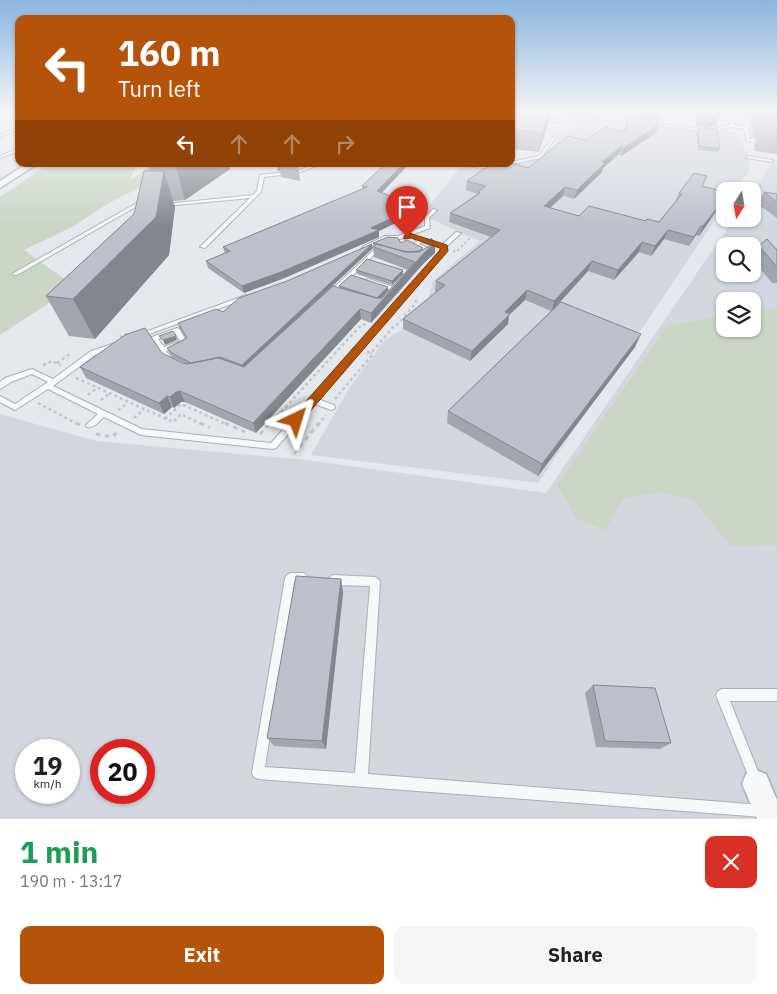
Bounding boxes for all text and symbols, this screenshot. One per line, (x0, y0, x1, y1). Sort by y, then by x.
text: 160 m (118, 30, 221, 76)
icon: left (35, 35, 100, 100)
text: Turn left (118, 74, 201, 103)
icon: left (172, 130, 200, 158)
icon: ahead (225, 130, 253, 158)
icon: ahead (278, 130, 306, 158)
icon: right (331, 130, 359, 158)
north arrow (716, 182, 761, 228)
map controls (716, 182, 761, 337)
pin (386, 186, 428, 237)
icon: arrive (393, 193, 421, 221)
button: search (716, 237, 761, 282)
button: layers (716, 292, 761, 337)
position arrow (269, 393, 321, 445)
speed limit sign: 20 (90, 739, 155, 804)
text: 19 (32, 749, 63, 782)
text: km/h (33, 776, 62, 791)
text: 1 min (20, 832, 98, 871)
button: close (705, 836, 757, 888)
text: 190 m · 13:17 (20, 871, 122, 891)
button: Exit (20, 926, 384, 984)
button: Share (394, 926, 757, 984)

